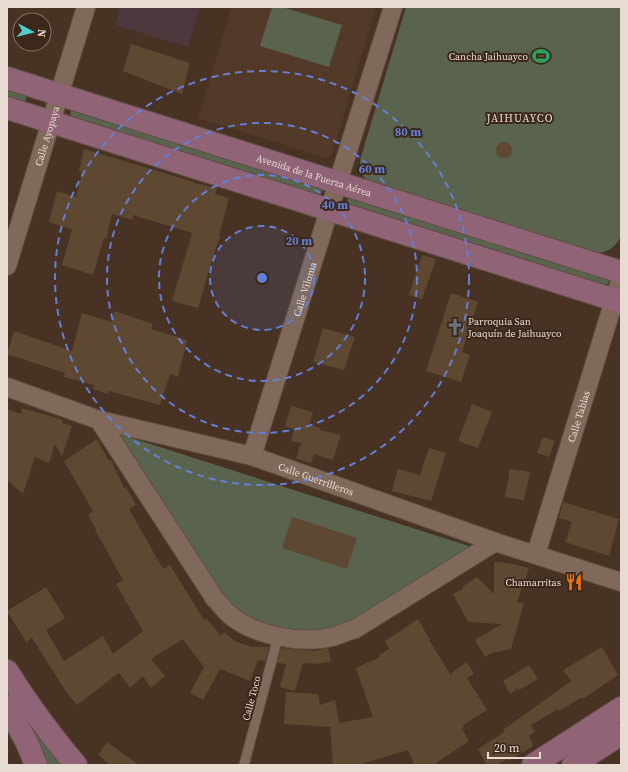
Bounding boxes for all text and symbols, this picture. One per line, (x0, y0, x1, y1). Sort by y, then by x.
north arrow (12, 12, 52, 52)
text: N (33, 28, 49, 38)
sports icon: Cancha Jaihuayco (531, 46, 551, 66)
place label: Cancha Jaihuayco (449, 50, 529, 63)
street label: Calle Ayopaya (32, 104, 63, 168)
district label: JAIHUAYCO (485, 111, 554, 126)
text: 80 m (395, 124, 421, 140)
street label: Avenida de la Fuerza Aérea (255, 151, 374, 200)
text: 60 m (359, 161, 385, 177)
text: 40 m (322, 197, 348, 213)
text: 20 m (286, 233, 312, 249)
street label: Calle Viloma (290, 259, 320, 318)
centre of rings (255, 271, 269, 285)
place label: Parroquia San Joaquín de Jaihuayco (467, 315, 562, 340)
church icon: Parroquia San Joaquín de Jaihuayco (445, 317, 465, 337)
street label: Calle Tablas (565, 389, 593, 444)
street label: Calle Guerrilleros (277, 460, 355, 498)
restaurant icon: Chamarritas (564, 572, 584, 592)
place label: Chamarritas (505, 576, 561, 589)
street label: Calle Toco (239, 674, 264, 722)
scale bar (488, 734, 540, 760)
text: 20 m (494, 740, 520, 756)

